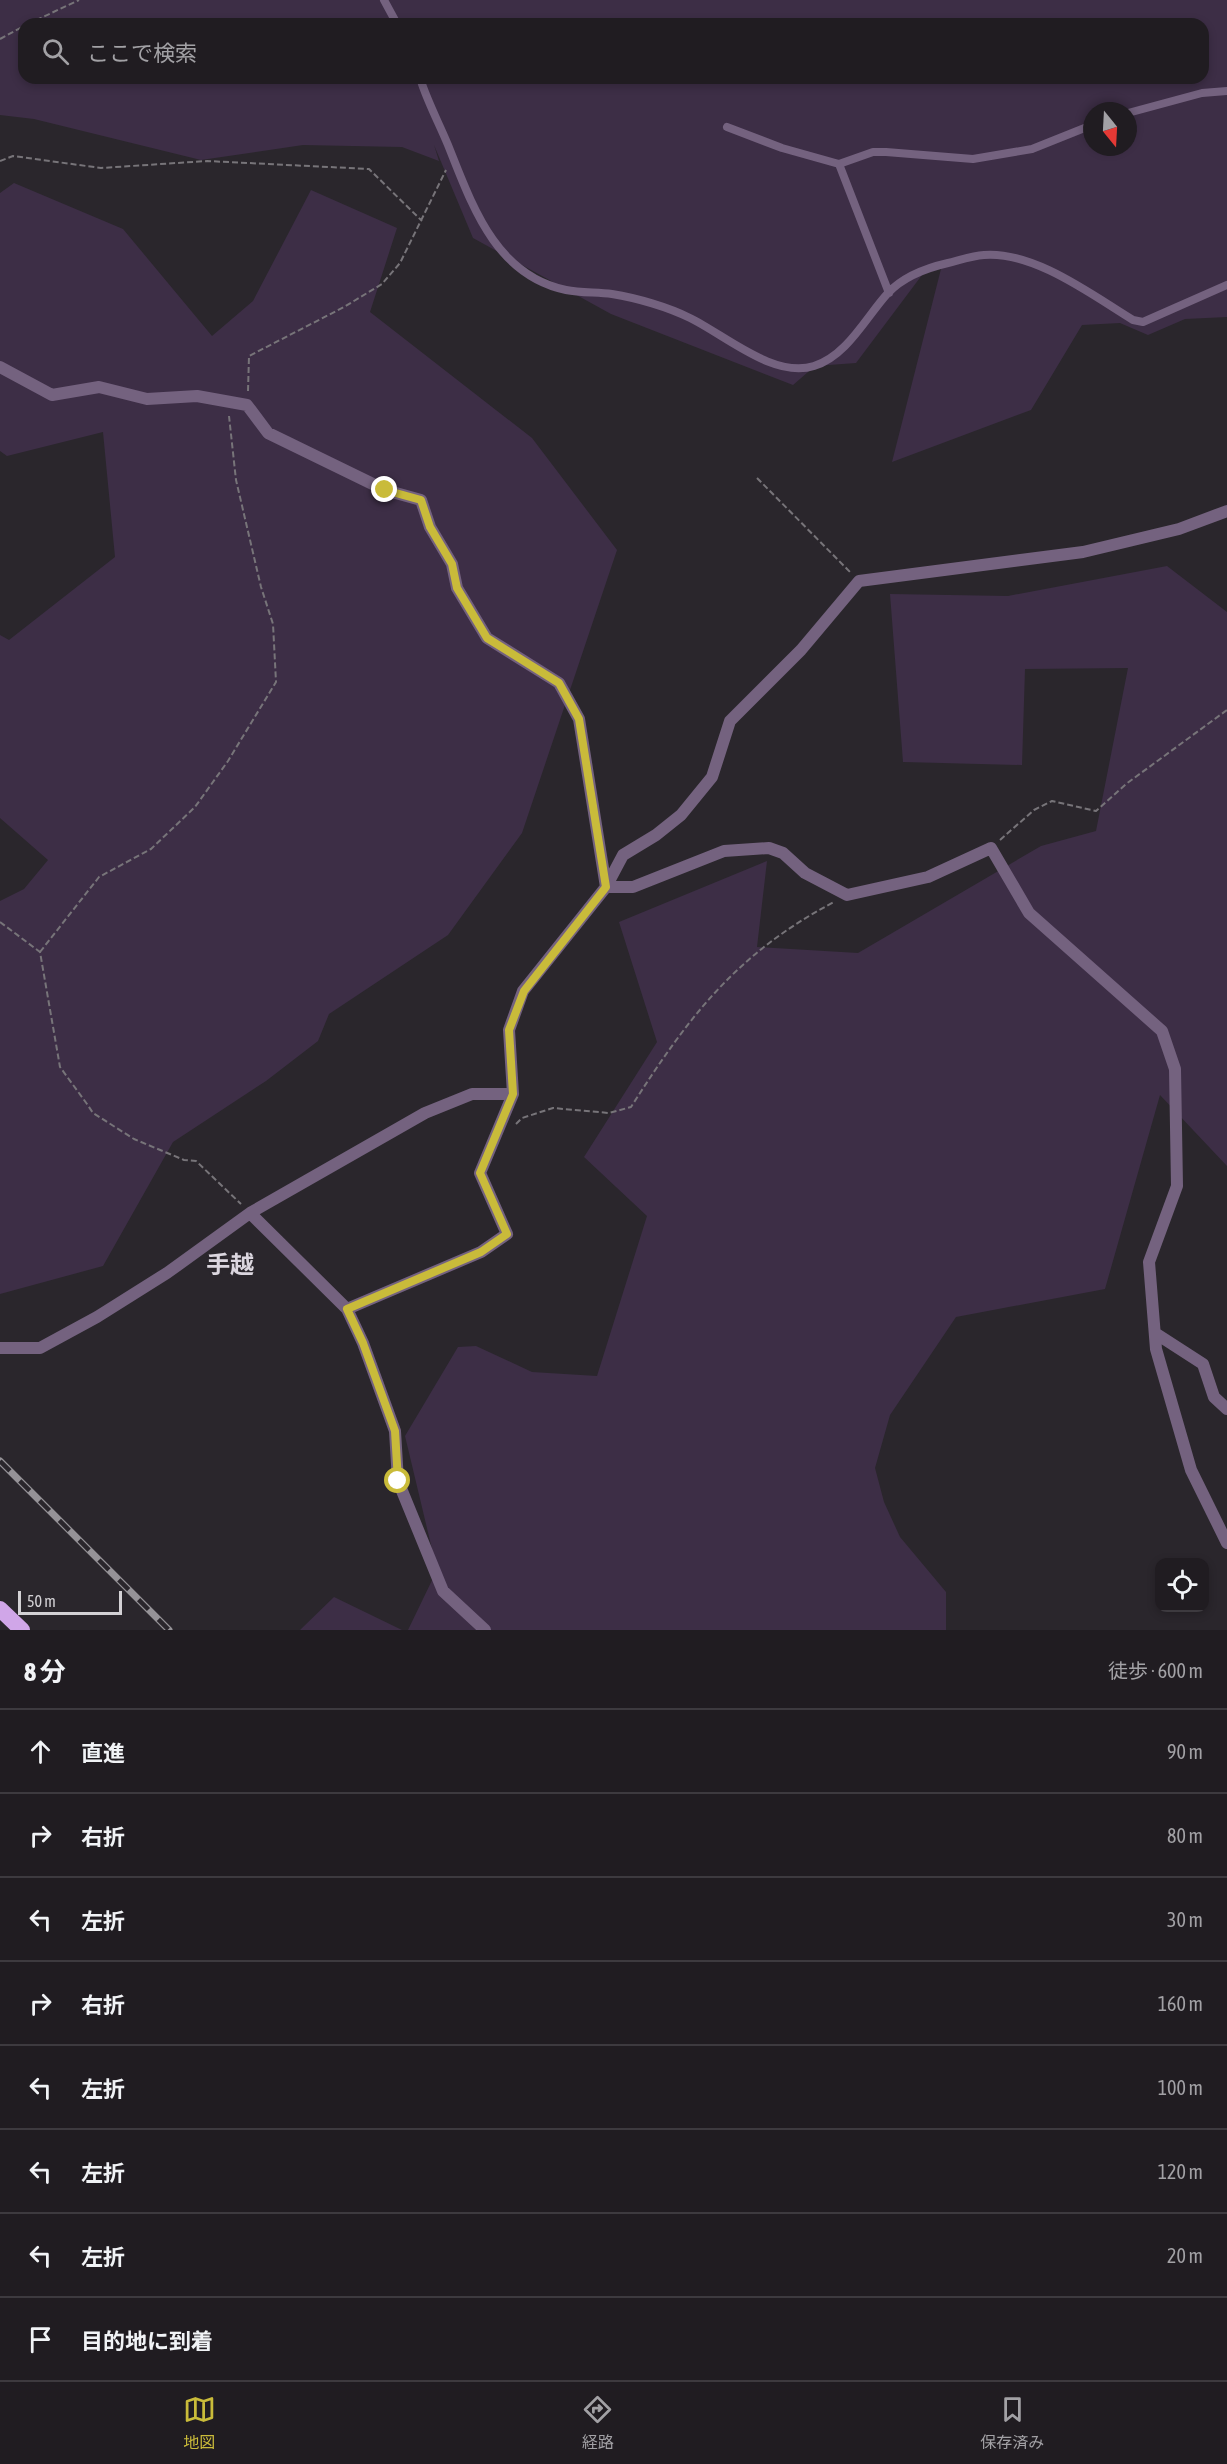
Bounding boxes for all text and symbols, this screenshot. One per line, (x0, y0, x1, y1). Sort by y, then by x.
search box (18, 18, 1209, 84)
icon: search (39, 35, 72, 68)
text: ここで検索 (87, 40, 197, 66)
north arrow (1083, 102, 1137, 156)
route end (371, 476, 397, 502)
district label: 手越 (206, 1251, 254, 1278)
route start (384, 1467, 410, 1493)
map controls (1155, 1558, 1209, 1612)
button: locate (1155, 1558, 1209, 1612)
scale bar (18, 1588, 122, 1616)
text: 50 m (27, 1592, 56, 1610)
text: 8 分 (24, 1657, 66, 1687)
text: 徒歩 · 600 m (1108, 1659, 1203, 1682)
icon: ahead (24, 1735, 57, 1768)
text: 直進 (81, 1740, 125, 1766)
text: 90 m (1167, 1740, 1203, 1763)
icon: right (24, 1819, 57, 1852)
text: 右折 (81, 1824, 125, 1850)
text: 80 m (1167, 1824, 1203, 1847)
icon: left (24, 1903, 57, 1936)
text: 左折 (81, 1908, 125, 1934)
text: 30 m (1167, 1908, 1203, 1931)
icon: right (24, 1987, 57, 2020)
text: 右折 (81, 1992, 125, 2018)
text: 160 m (1158, 1992, 1203, 2015)
icon: left (24, 2071, 57, 2104)
text: 左折 (81, 2076, 125, 2102)
text: 100 m (1158, 2076, 1203, 2099)
icon: left (24, 2155, 57, 2188)
text: 左折 (81, 2160, 125, 2186)
text: 120 m (1158, 2160, 1203, 2183)
icon: left (24, 2239, 57, 2272)
text: 左折 (81, 2244, 125, 2270)
text: 20 m (1167, 2244, 1203, 2267)
icon: arrive (24, 2323, 57, 2356)
text: 目的地に到着 (81, 2328, 213, 2354)
tab: 地図 (183, 2393, 216, 2453)
tab: 経路 (581, 2393, 614, 2453)
tab: 保存済み (980, 2393, 1044, 2453)

